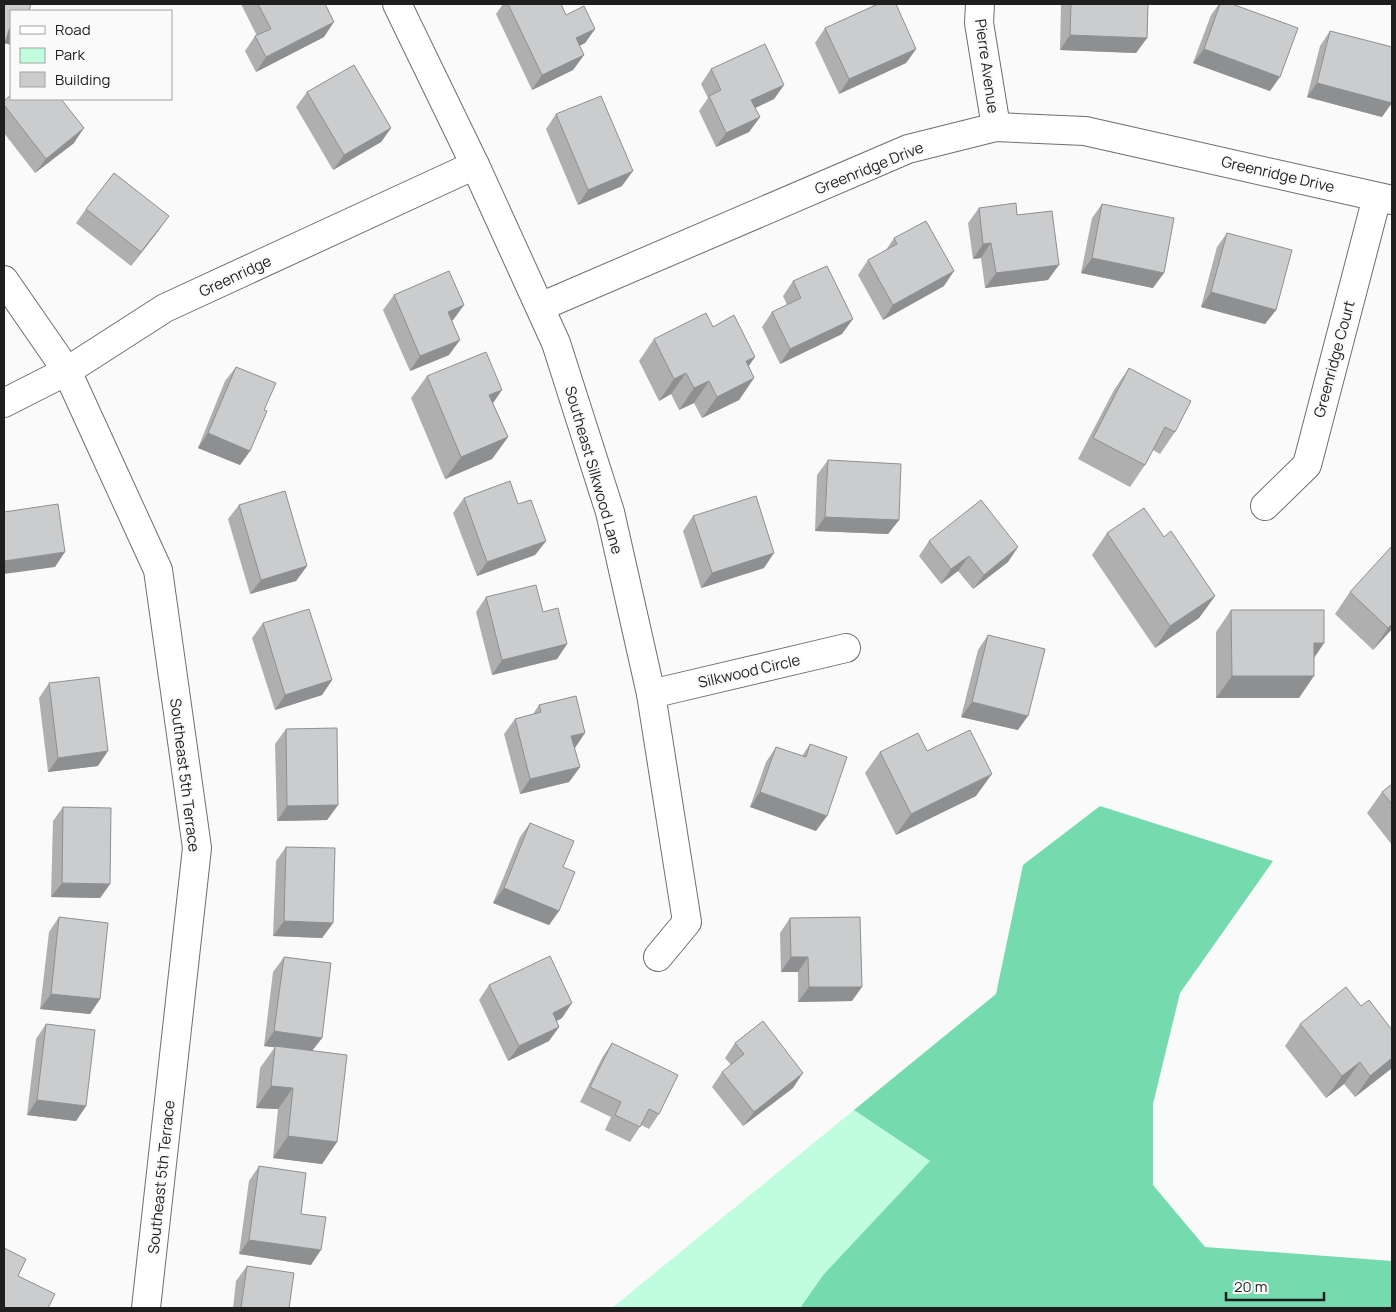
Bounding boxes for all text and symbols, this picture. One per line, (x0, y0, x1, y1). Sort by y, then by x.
legend (10, 10, 172, 100)
street label: Pierre Avenue (970, 17, 1004, 115)
text: Road (55, 19, 91, 40)
text: Park (55, 44, 85, 65)
text: Building (55, 69, 110, 90)
street label: Greenridge Drive (811, 137, 927, 199)
street label: Greenridge Drive (1219, 151, 1337, 197)
street label: Greenridge (195, 250, 275, 302)
street label: Greenridge Court (1308, 298, 1360, 420)
street label: Southeast Silkwood Lane (560, 384, 628, 557)
street label: Silkwood Circle (696, 649, 802, 693)
street label: Southeast 5th Terrace (165, 697, 205, 853)
street label: Southeast 5th Terrace (142, 1099, 180, 1255)
scale bar (1226, 1270, 1324, 1302)
text: 20 m (1234, 1276, 1267, 1297)

